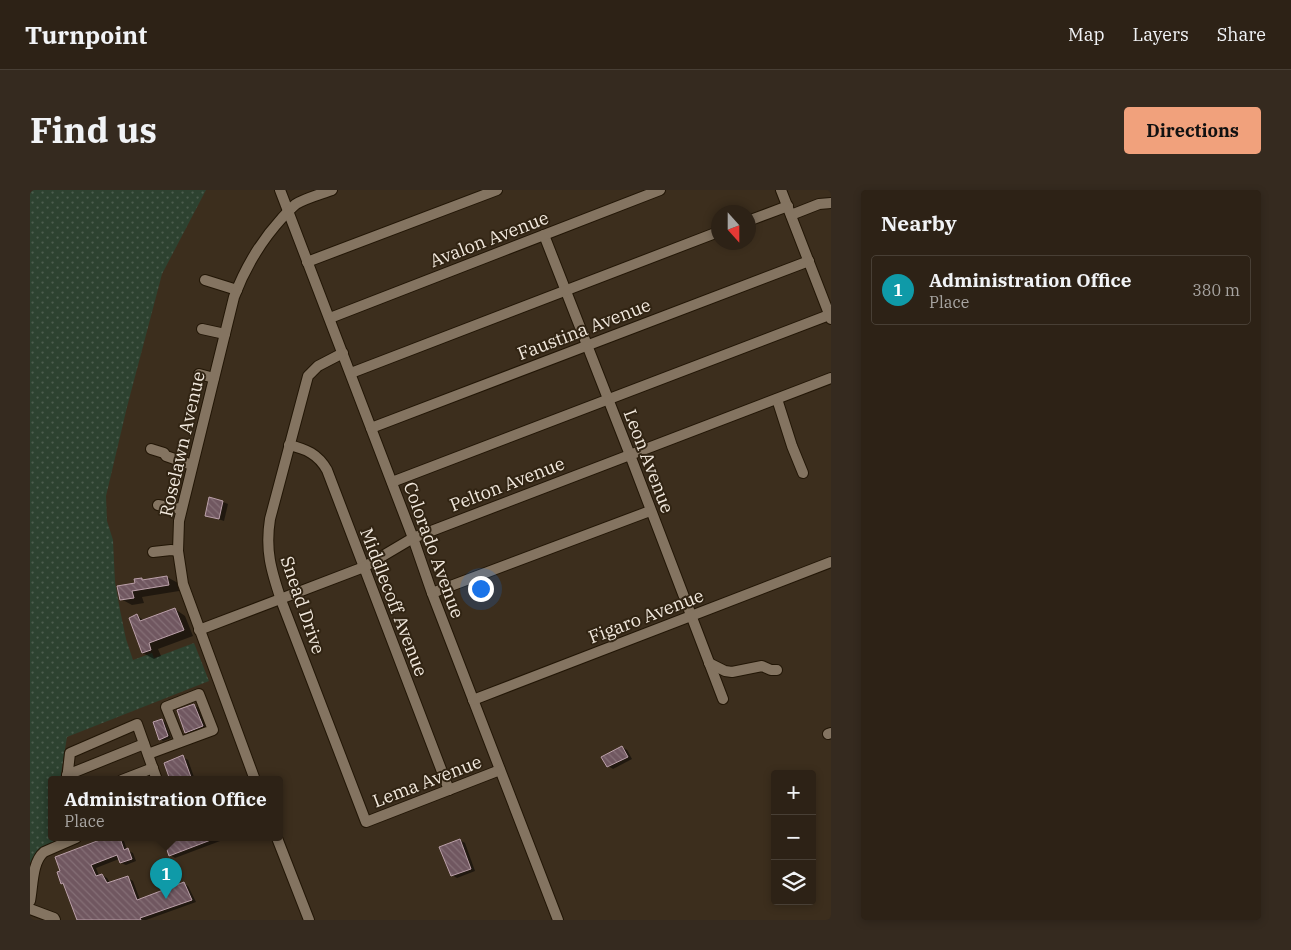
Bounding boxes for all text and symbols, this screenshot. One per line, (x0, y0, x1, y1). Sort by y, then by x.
text: Turnpoint (25, 19, 147, 51)
text: Map (1068, 23, 1105, 46)
text: Layers (1133, 23, 1189, 46)
text: Share (1217, 23, 1266, 46)
text: Find us (30, 107, 157, 153)
button: Directions (1124, 107, 1261, 154)
north arrow (711, 205, 756, 250)
street label: Avalon Avenue (426, 206, 552, 272)
text: Nearby (881, 209, 957, 237)
text: Administration Office (929, 268, 1131, 292)
text: 1 (893, 280, 903, 300)
text: 380 m (1192, 280, 1240, 300)
text: Place (929, 292, 969, 312)
street label: Faustina Avenue (514, 293, 654, 365)
street label: Roselawn Avenue (154, 369, 210, 519)
street label: Leon Avenue (619, 406, 679, 516)
street label: Pelton Avenue (446, 452, 568, 516)
street label: Colorado Avenue (399, 479, 469, 621)
street label: Middlecoff Avenue (355, 524, 433, 680)
street label: Snead Drive (275, 553, 331, 657)
your location (468, 576, 494, 602)
street label: Figaro Avenue (585, 583, 707, 649)
street label: Lema Avenue (369, 750, 485, 812)
map controls (771, 770, 816, 905)
button: + (771, 770, 816, 815)
popup (48, 776, 283, 841)
text: Administration Office (64, 787, 267, 811)
text: Place (64, 811, 105, 831)
button: − (771, 815, 816, 860)
pin: 1 (150, 858, 182, 899)
button: layers (771, 860, 816, 905)

